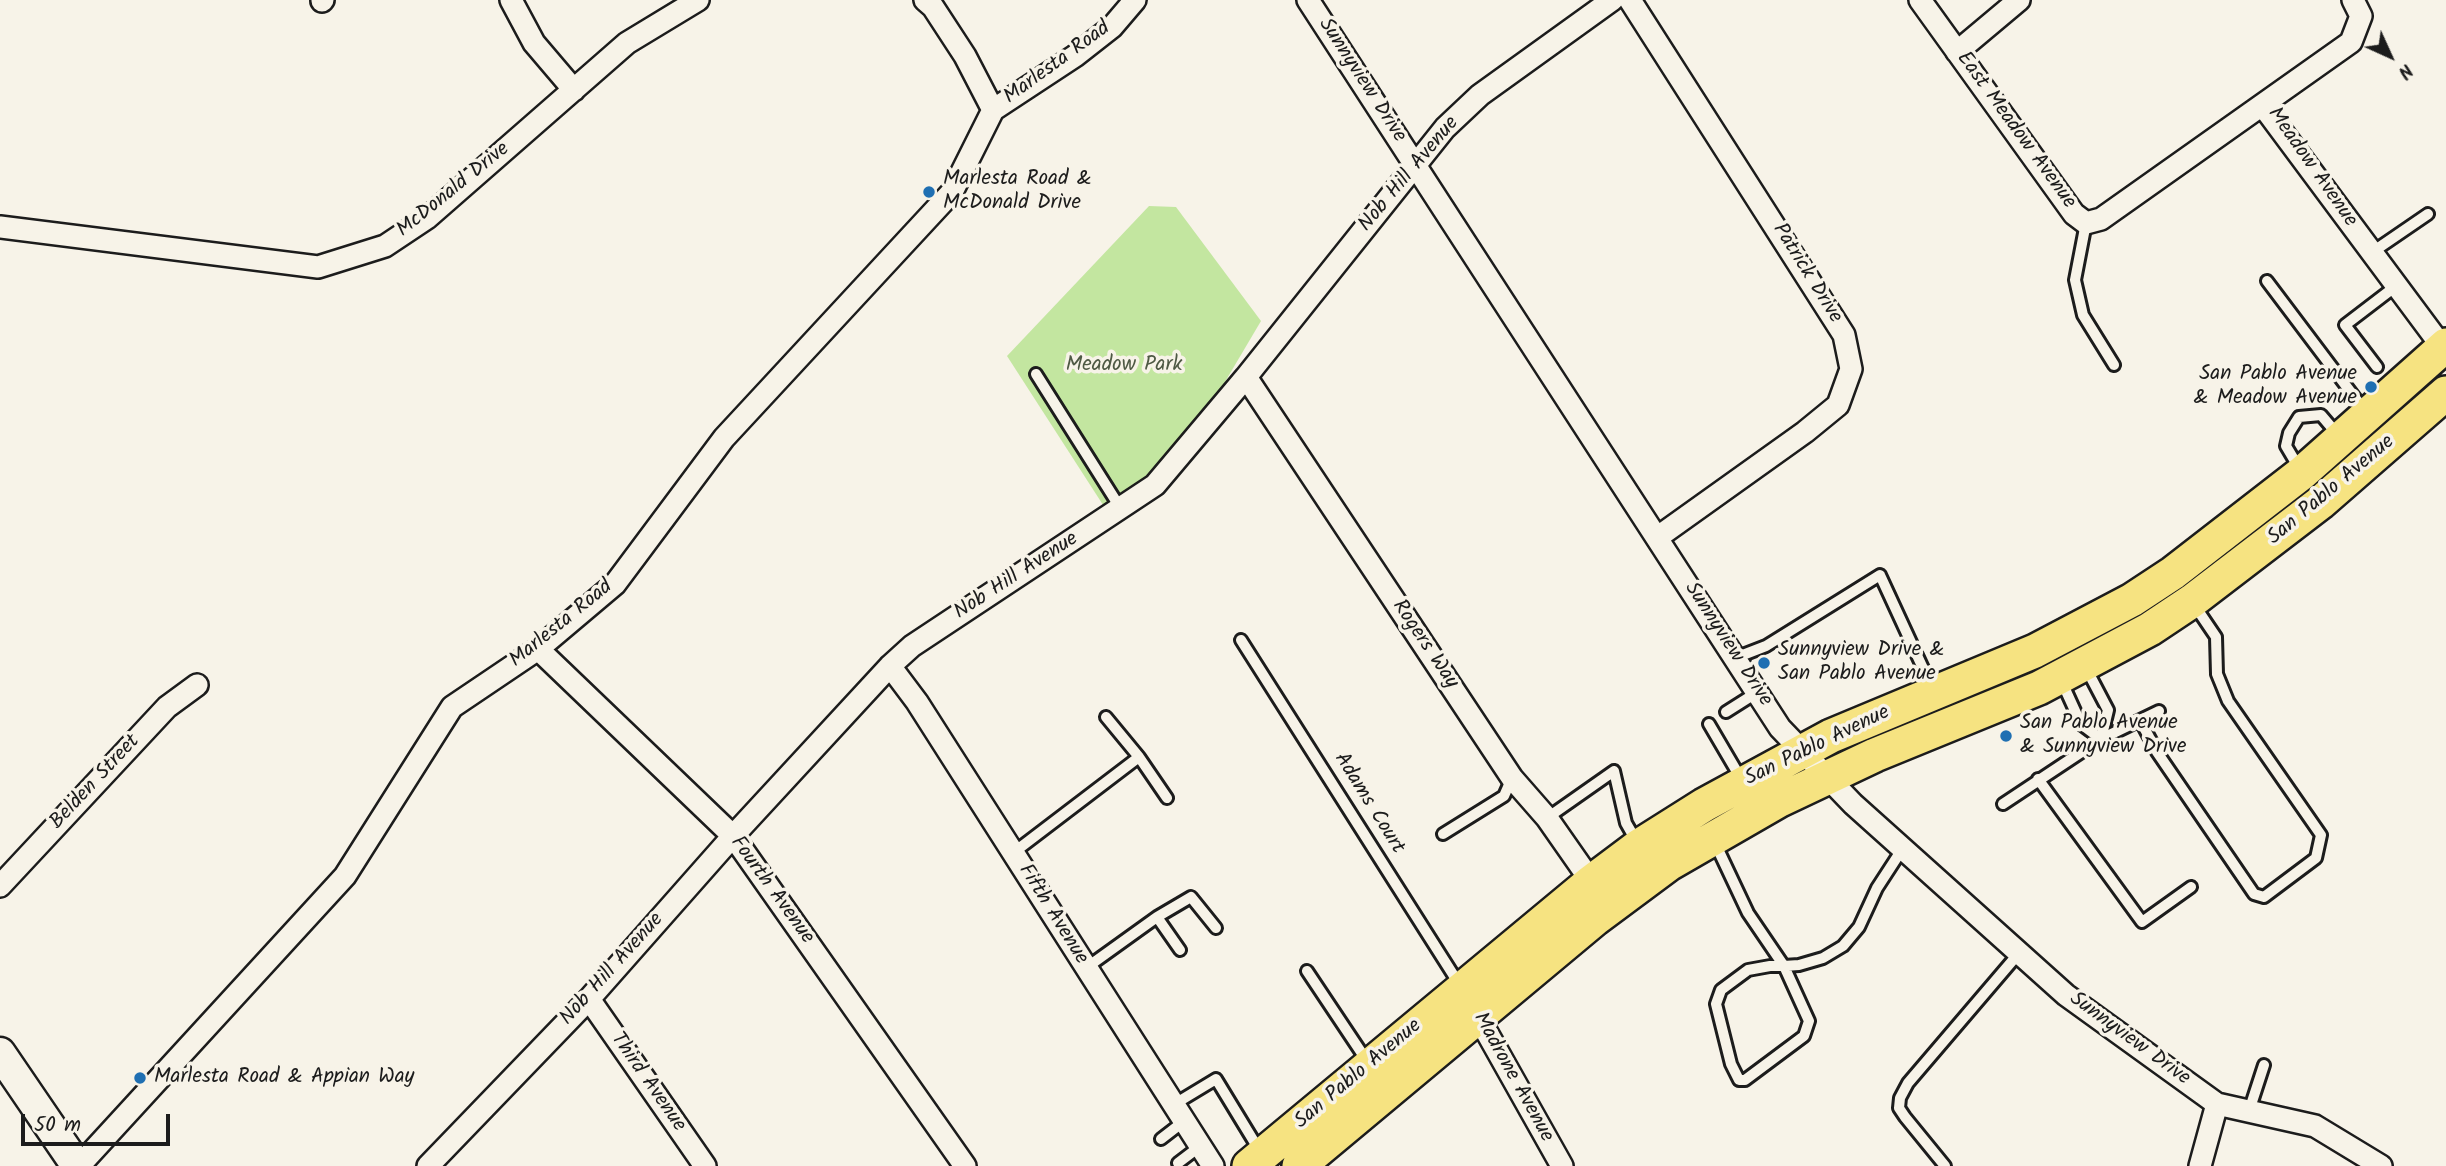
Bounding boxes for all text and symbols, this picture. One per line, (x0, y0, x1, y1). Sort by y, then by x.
street label: Sunnyview Drive (1311, 14, 1411, 148)
street label: Marlesta Road (1000, 17, 1116, 111)
north arrow (2355, 21, 2425, 91)
street label: East Meadow Avenue (1950, 48, 2080, 214)
text: N (2390, 56, 2420, 86)
street label: Meadow Avenue (2260, 103, 2362, 233)
street label: Nob Hill Avenue (1354, 112, 1466, 238)
street label: McDonald Drive (393, 138, 515, 244)
place label: Marlesta Road & McDonald Drive (943, 167, 1092, 217)
marker: Marlesta Road & McDonald Drive (921, 184, 937, 200)
street label: Patrick Drive (1765, 220, 1847, 328)
park label: Meadow Park (1066, 353, 1182, 379)
place label: San Pablo Avenue & Meadow Avenue (2194, 362, 2357, 412)
marker: San Pablo Avenue & Meadow Avenue (2363, 379, 2379, 395)
street label: San Pablo Avenue (2263, 431, 2401, 551)
street label: Nob Hill Avenue (950, 528, 1084, 626)
street label: Marlesta Road (505, 576, 619, 674)
street label: Sunnyview Drive (1677, 578, 1777, 712)
street label: Rogers Way (1385, 596, 1463, 694)
place label: Sunnyview Drive & San Pablo Avenue (1778, 638, 1944, 688)
marker: Sunnyview Drive & San Pablo Avenue (1756, 655, 1772, 671)
street label: San Pablo Avenue (1742, 701, 1894, 793)
place label: San Pablo Avenue & Sunnyview Drive (2020, 711, 2186, 761)
marker: San Pablo Avenue & Sunnyview Drive (1998, 728, 2014, 744)
street label: Belden Street (46, 730, 146, 836)
street label: Adams Court (1327, 749, 1409, 859)
street label: Fourth Avenue (723, 832, 819, 950)
street label: Fifth Avenue (1011, 860, 1093, 970)
street label: Nob Hill Avenue (556, 909, 670, 1031)
street label: Sunnyview Drive (2064, 988, 2194, 1092)
street label: Madrone Avenue (1466, 1009, 1558, 1147)
street label: San Pablo Avenue (1290, 1015, 1428, 1135)
street label: Third Avenue (604, 1029, 690, 1137)
place label: Marlesta Road & Appian Way (154, 1065, 414, 1091)
marker: Marlesta Road & Appian Way (132, 1070, 148, 1086)
scale bar (24, 1100, 173, 1144)
text: 50 m (34, 1109, 81, 1142)

